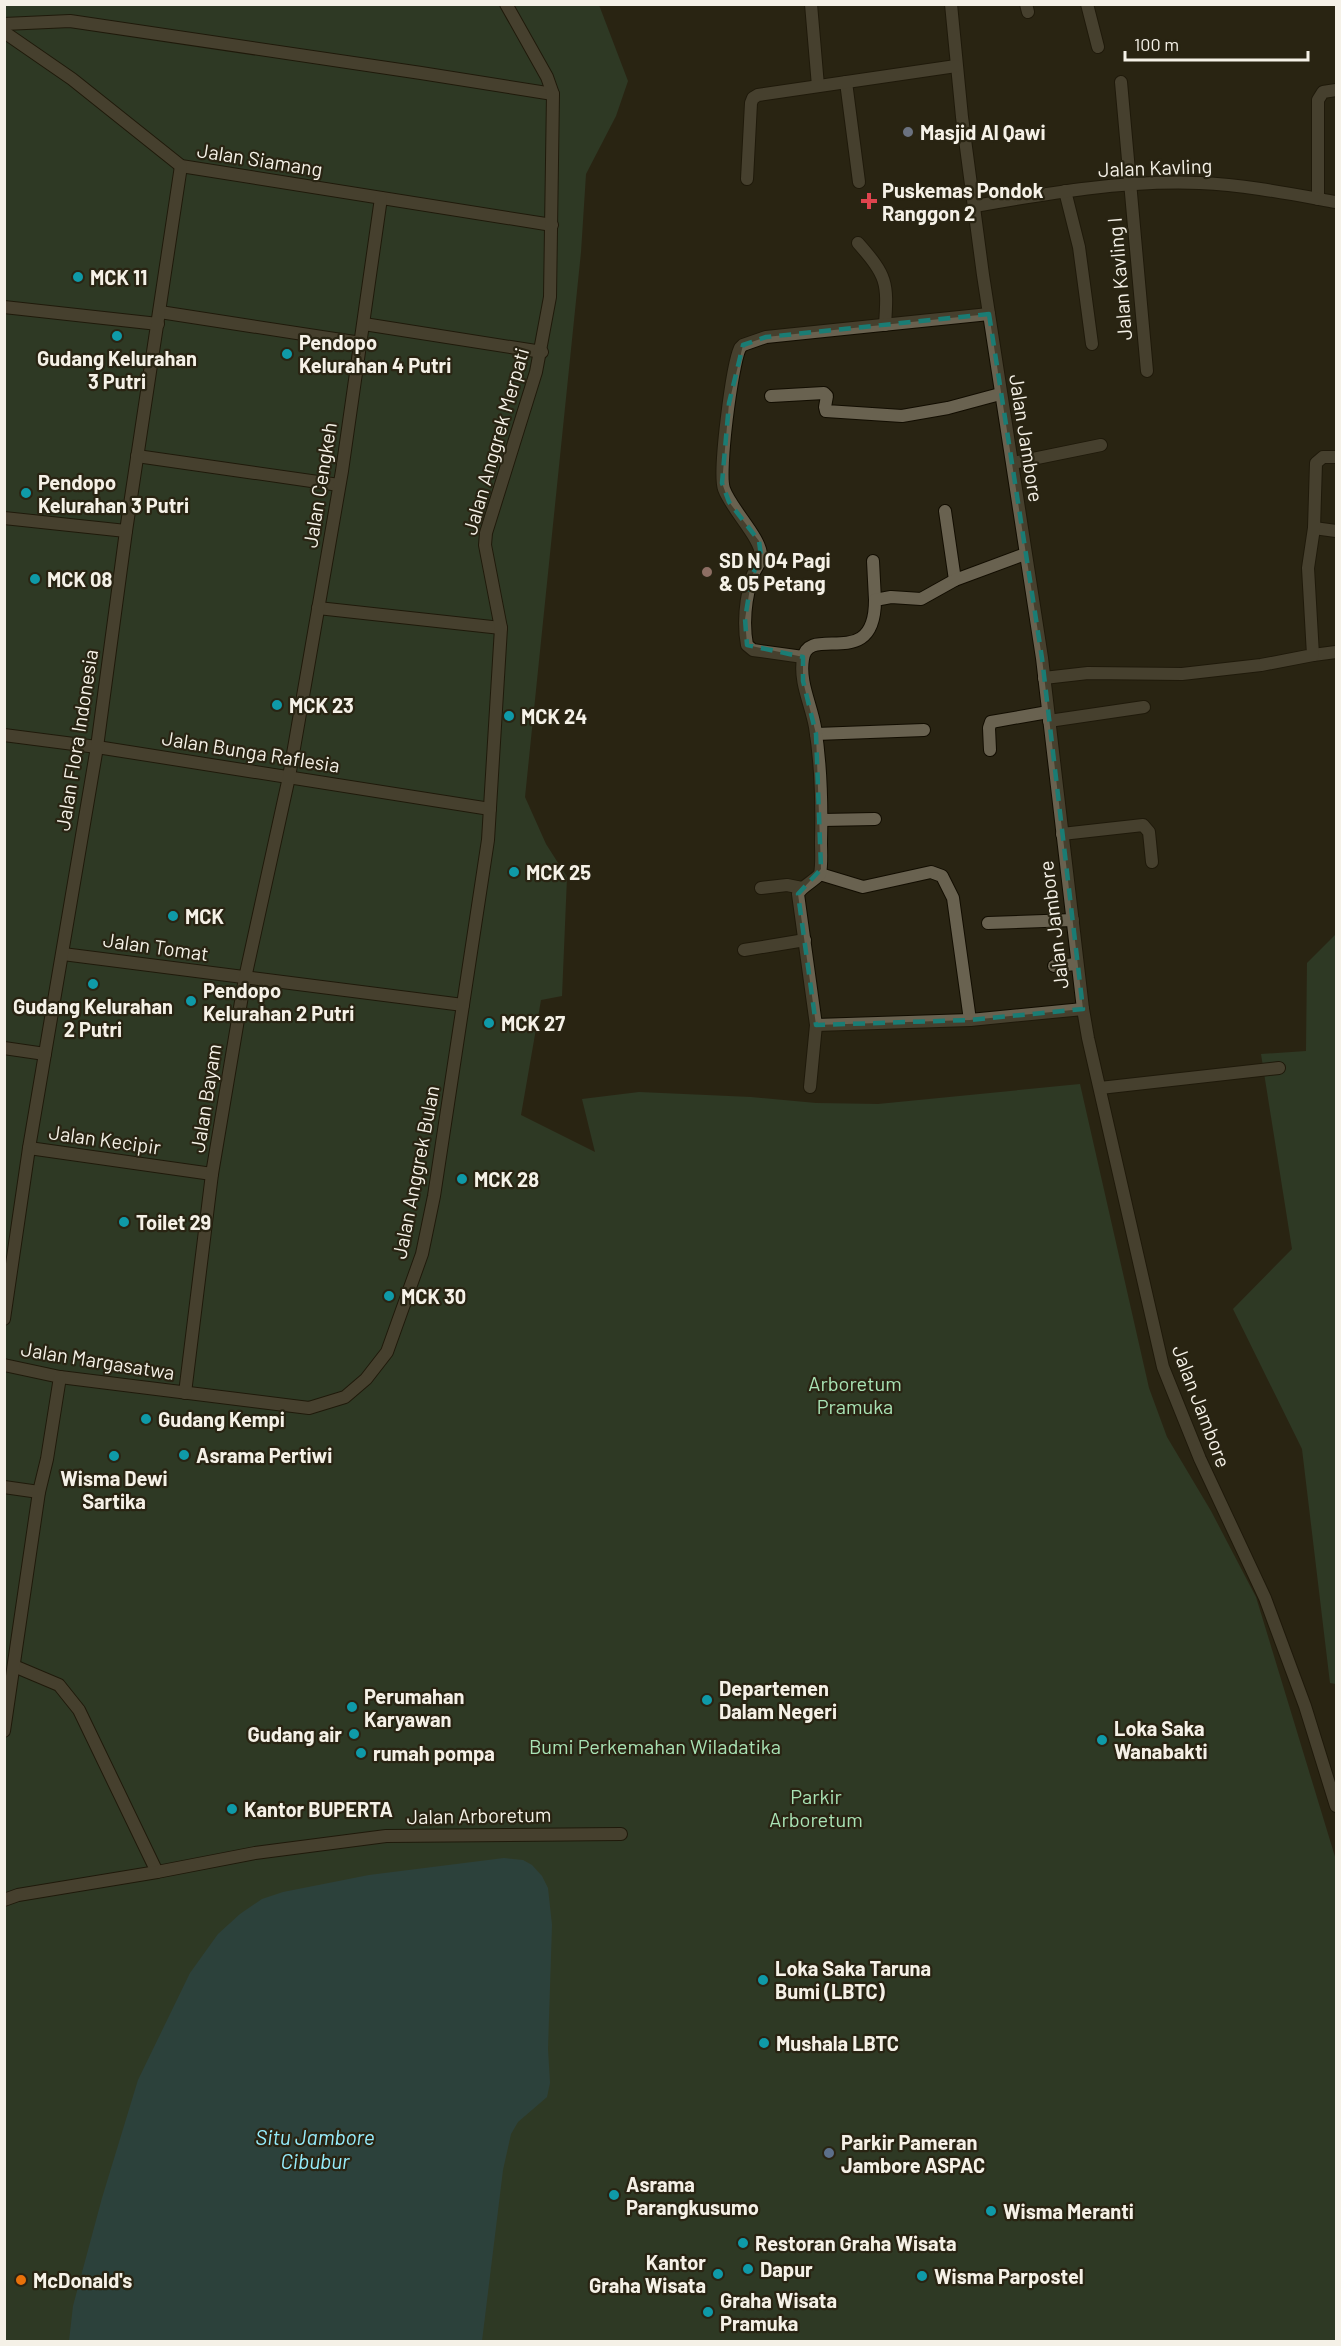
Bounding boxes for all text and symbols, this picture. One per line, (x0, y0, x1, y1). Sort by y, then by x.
scale bar (1125, 24, 1308, 62)
text: 100 m (1134, 33, 1179, 55)
place label: Masjid Al Qawi (920, 120, 1046, 144)
marker: Masjid Al Qawi (901, 125, 915, 139)
street label: Jalan Siamang (196, 137, 324, 181)
street label: Jalan Kavling (1097, 153, 1213, 181)
place label: Puskemas Pondok Ranggon 2 (882, 178, 1044, 225)
marker: Puskemas Pondok Ranggon 2 (860, 192, 878, 210)
street label: Jalan Kavling I (1102, 216, 1136, 342)
place label: MCK 11 (90, 265, 147, 289)
marker: MCK 11 (71, 270, 85, 284)
marker: Gudang Kelurahan 3 Putri (110, 329, 124, 343)
place label: Pendopo Kelurahan 4 Putri (299, 330, 451, 377)
street label: Jalan Anggrek Merpati (457, 345, 533, 537)
place label: Gudang Kelurahan 3 Putri (37, 346, 197, 393)
marker: Pendopo Kelurahan 4 Putri (280, 347, 294, 361)
street label: Jalan Jambore (1005, 372, 1049, 504)
street label: Jalan Cengkeh (297, 421, 341, 549)
place label: Pendopo Kelurahan 3 Putri (38, 470, 189, 517)
marker: Pendopo Kelurahan 3 Putri (19, 486, 33, 500)
place label: SD N 04 Pagi & 05 Petang (719, 548, 831, 595)
marker: SD N 04 Pagi & 05 Petang (700, 565, 714, 579)
place label: MCK 08 (47, 567, 112, 591)
marker: MCK 08 (28, 572, 42, 586)
street label: Jalan Flora Indonesia (50, 648, 102, 832)
place label: MCK 23 (289, 693, 354, 717)
marker: MCK 23 (270, 698, 284, 712)
place label: MCK 24 (521, 704, 587, 728)
marker: MCK 24 (502, 709, 516, 723)
street label: Jalan Bunga Raflesia (160, 725, 342, 777)
street label: Jalan Jambore (1033, 859, 1073, 991)
place label: MCK 25 (526, 860, 591, 884)
marker: MCK 25 (507, 865, 521, 879)
place label: MCK (185, 904, 224, 928)
marker: MCK (166, 909, 180, 923)
street label: Jalan Tomat (102, 927, 210, 965)
marker: Gudang Kelurahan 2 Putri (86, 977, 100, 991)
place label: Pendopo Kelurahan 2 Putri (203, 978, 354, 1025)
place label: Gudang Kelurahan 2 Putri (13, 994, 173, 1041)
marker: Pendopo Kelurahan 2 Putri (184, 994, 198, 1008)
place label: MCK 27 (501, 1011, 565, 1035)
marker: MCK 27 (482, 1016, 496, 1030)
street label: Jalan Bayam (185, 1042, 225, 1154)
street label: Jalan Anggrek Bulan (386, 1083, 444, 1261)
street label: Jalan Kecipir (47, 1119, 163, 1159)
place label: MCK 28 (474, 1167, 539, 1191)
marker: MCK 28 (455, 1172, 469, 1186)
place label: Toilet 29 (136, 1210, 211, 1234)
marker: Toilet 29 (117, 1215, 131, 1229)
place label: MCK 30 (401, 1284, 466, 1308)
marker: MCK 30 (382, 1289, 396, 1303)
street label: Jalan Margasatwa (19, 1336, 177, 1384)
street label: Jalan Jambore (1168, 1341, 1236, 1471)
park label: Arboretum Pramuka (808, 1371, 902, 1418)
place label: Gudang Kempi (158, 1407, 285, 1431)
marker: Gudang Kempi (139, 1412, 153, 1426)
place label: Asrama Pertiwi (196, 1443, 332, 1467)
marker: Asrama Pertiwi (177, 1448, 191, 1462)
marker: Wisma Dewi Sartika (107, 1449, 121, 1463)
place label: Wisma Dewi Sartika (60, 1466, 168, 1513)
place label: Departemen Dalam Negeri (719, 1676, 837, 1723)
place label: Perumahan Karyawan (364, 1684, 465, 1731)
marker: Departemen Dalam Negeri (700, 1693, 714, 1707)
marker: Perumahan Karyawan (345, 1700, 359, 1714)
place label: Loka Saka Wanabakti (1114, 1716, 1208, 1763)
place label: Gudang air (248, 1722, 342, 1746)
marker: Gudang air (347, 1727, 361, 1741)
marker: Loka Saka Wanabakti (1095, 1733, 1109, 1747)
park label: Bumi Perkemahan Wiladatika (529, 1734, 781, 1758)
place label: rumah pompa (373, 1741, 495, 1765)
marker: rumah pompa (354, 1746, 368, 1760)
park label: Parkir Arboretum (769, 1784, 863, 1831)
place label: Kantor BUPERTA (244, 1797, 393, 1821)
marker: Kantor BUPERTA (225, 1802, 239, 1816)
street label: Jalan Arboretum (406, 1802, 552, 1828)
place label: Loka Saka Taruna Bumi (LBTC) (775, 1956, 931, 2003)
marker: Loka Saka Taruna Bumi (LBTC) (756, 1973, 770, 1987)
place label: Mushala LBTC (776, 2031, 899, 2055)
marker: Mushala LBTC (757, 2036, 771, 2050)
water label: Situ Jambore Cibubur (255, 2124, 375, 2173)
place label: Parkir Pameran Jambore ASPAC (841, 2130, 985, 2177)
marker: Parkir Pameran Jambore ASPAC (822, 2146, 836, 2160)
place label: Asrama Parangkusumo (626, 2172, 759, 2219)
marker: Asrama Parangkusumo (607, 2188, 621, 2202)
place label: Wisma Meranti (1003, 2199, 1134, 2223)
marker: Wisma Meranti (984, 2204, 998, 2218)
place label: Restoran Graha Wisata (755, 2231, 957, 2255)
marker: Restoran Graha Wisata (736, 2236, 750, 2250)
place label: Kantor Graha Wisata (589, 2250, 706, 2297)
place label: Dapur (760, 2257, 813, 2281)
marker: Dapur (741, 2262, 755, 2276)
place label: Wisma Parpostel (934, 2264, 1084, 2288)
marker: Kantor Graha Wisata (711, 2267, 725, 2281)
place label: McDonald's (33, 2268, 132, 2292)
marker: Wisma Parpostel (915, 2269, 929, 2283)
marker: McDonald's (14, 2273, 28, 2287)
place label: Graha Wisata Pramuka (720, 2288, 837, 2335)
marker: Graha Wisata Pramuka (701, 2305, 715, 2319)

